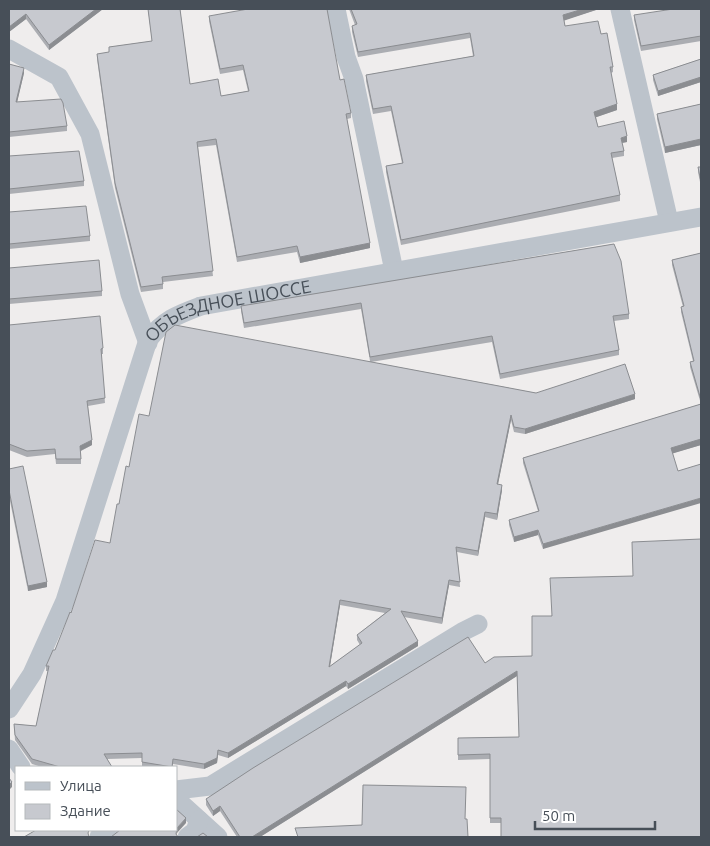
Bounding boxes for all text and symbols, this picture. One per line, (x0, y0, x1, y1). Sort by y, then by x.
street label: ОБЪЕЗДНОЕ ШОССЕ (140, 276, 312, 345)
legend (15, 766, 178, 831)
text: Улица (60, 777, 102, 794)
scale bar (535, 798, 655, 830)
text: Здание (60, 802, 111, 819)
text: 50 m (542, 807, 575, 824)

